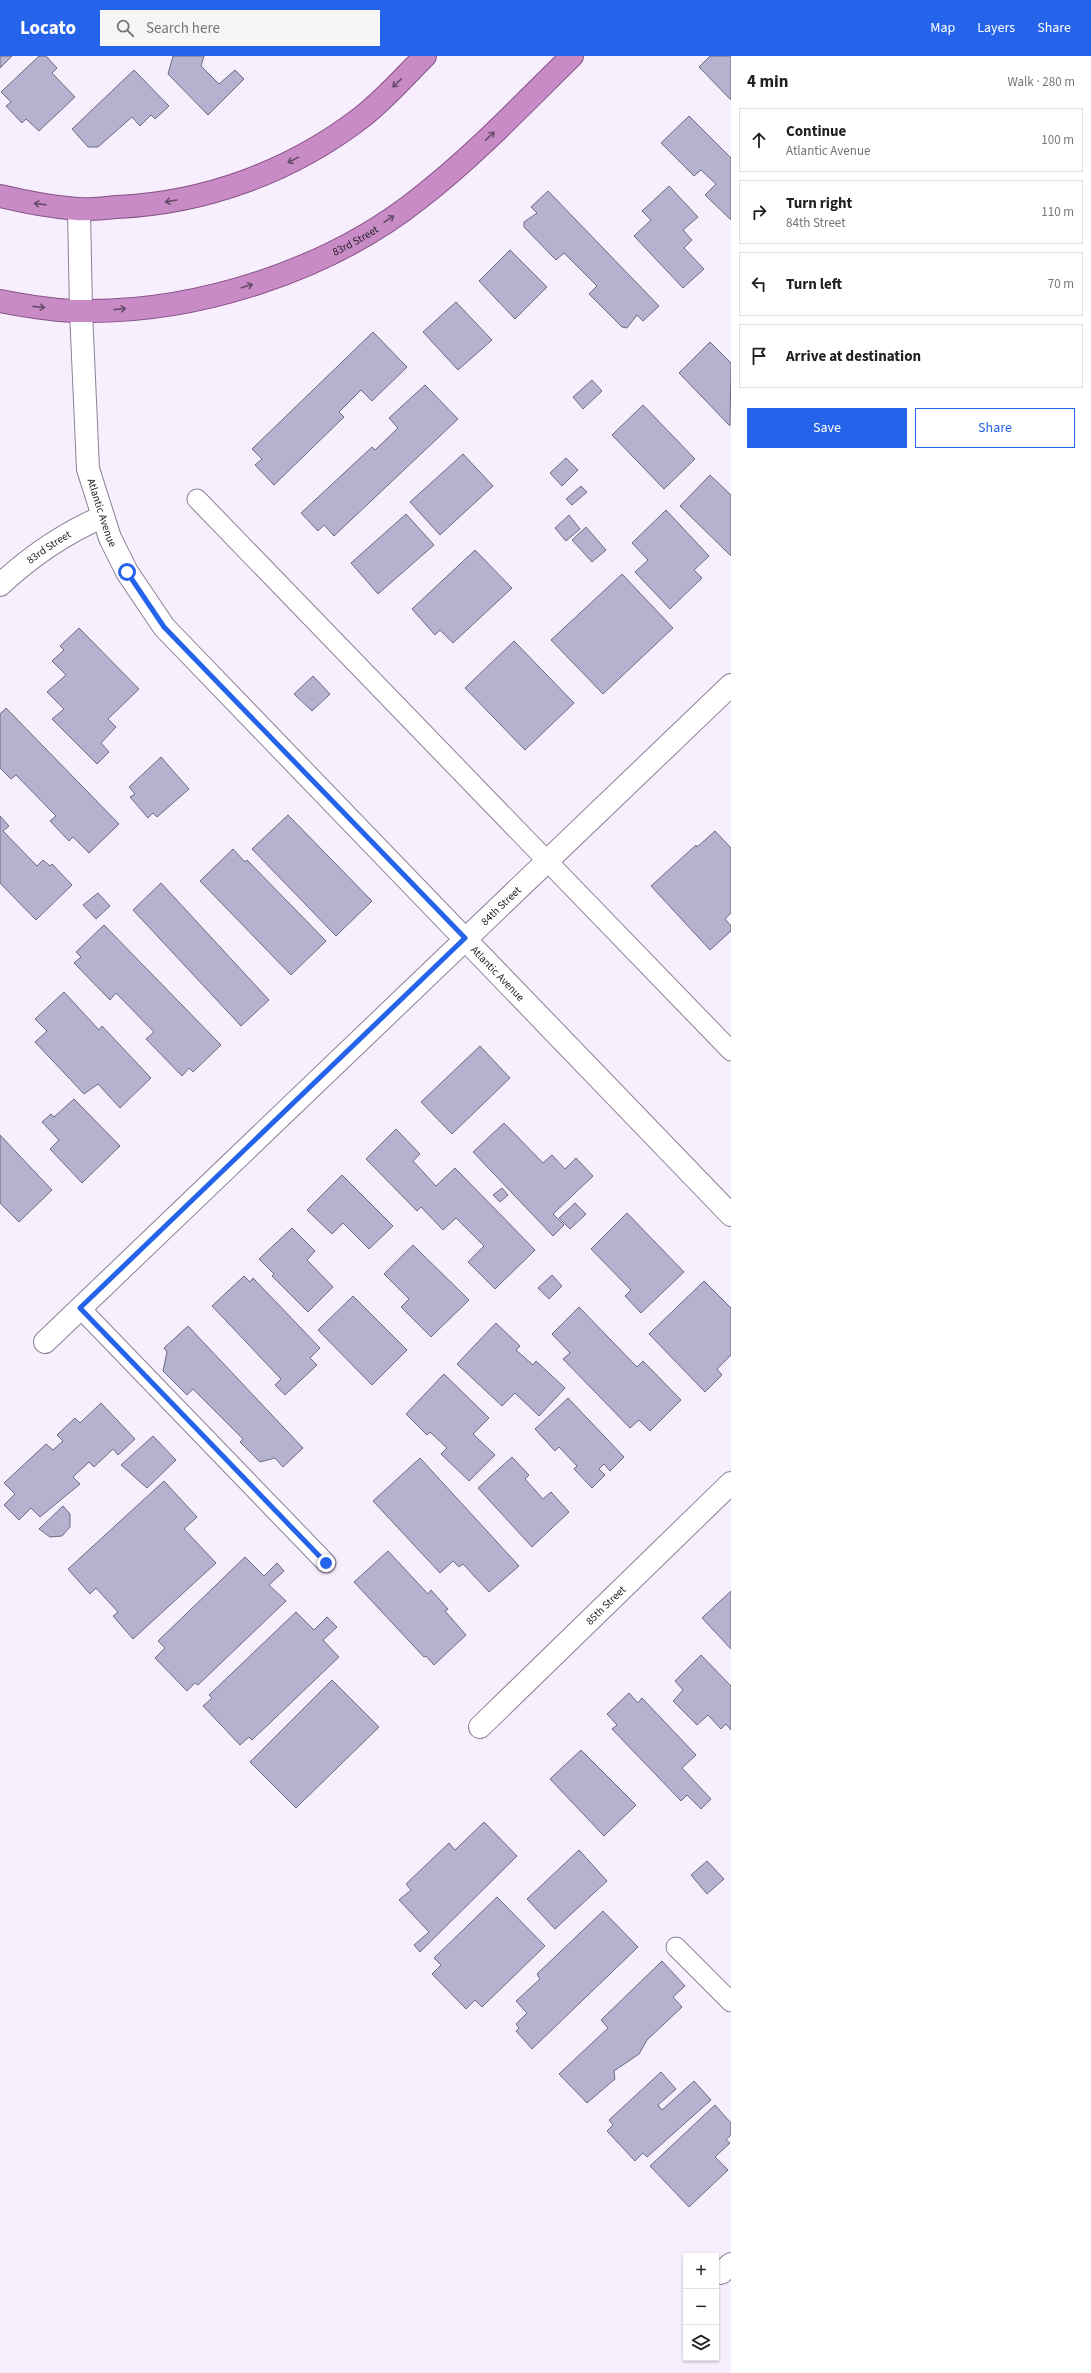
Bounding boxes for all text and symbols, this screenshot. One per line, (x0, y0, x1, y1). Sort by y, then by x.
search box (100, 10, 380, 46)
text: Locato (20, 15, 76, 42)
icon: search (114, 17, 136, 39)
text: Search here (146, 18, 220, 39)
text: Map (930, 18, 955, 38)
text: Layers (977, 18, 1015, 38)
text: Share (1037, 18, 1071, 38)
text: 4 min (747, 70, 788, 94)
text: Walk · 280 m (1007, 73, 1075, 91)
one-way arrow (392, 78, 402, 88)
text: Continue (786, 121, 846, 142)
icon: ahead (748, 129, 770, 151)
one-way arrow (485, 131, 495, 141)
text: 100 m (1041, 131, 1074, 149)
text: Atlantic Avenue (786, 142, 870, 160)
one-way arrow (288, 157, 300, 164)
text: Turn right (786, 193, 852, 214)
one-way arrow (165, 197, 178, 205)
one-way arrow (34, 200, 47, 208)
icon: right (748, 201, 770, 223)
text: 110 m (1041, 203, 1074, 221)
text: 84th Street (786, 214, 846, 232)
one-way arrow (384, 215, 395, 223)
street label: 83rd Street (330, 222, 382, 260)
icon: left (748, 273, 770, 295)
text: Turn left (786, 274, 842, 295)
text: 70 m (1048, 275, 1074, 293)
one-way arrow (240, 282, 253, 289)
one-way arrow (32, 303, 45, 311)
one-way arrow (113, 306, 126, 313)
icon: arrive (748, 345, 770, 367)
text: Arrive at destination (786, 346, 921, 367)
button: Save (747, 408, 907, 448)
button: Share (915, 408, 1075, 448)
street label: Atlantic Avenue (83, 476, 121, 550)
street label: 83rd Street (24, 527, 74, 567)
route start (118, 563, 136, 581)
street label: 84th Street (478, 883, 525, 929)
street label: Atlantic Avenue (467, 943, 528, 1005)
route end (317, 1554, 335, 1572)
street label: 85th Street (583, 1582, 629, 1628)
map controls (683, 2253, 719, 2361)
button: + (683, 2253, 719, 2289)
button: − (683, 2289, 719, 2325)
button: layers (683, 2325, 719, 2361)

